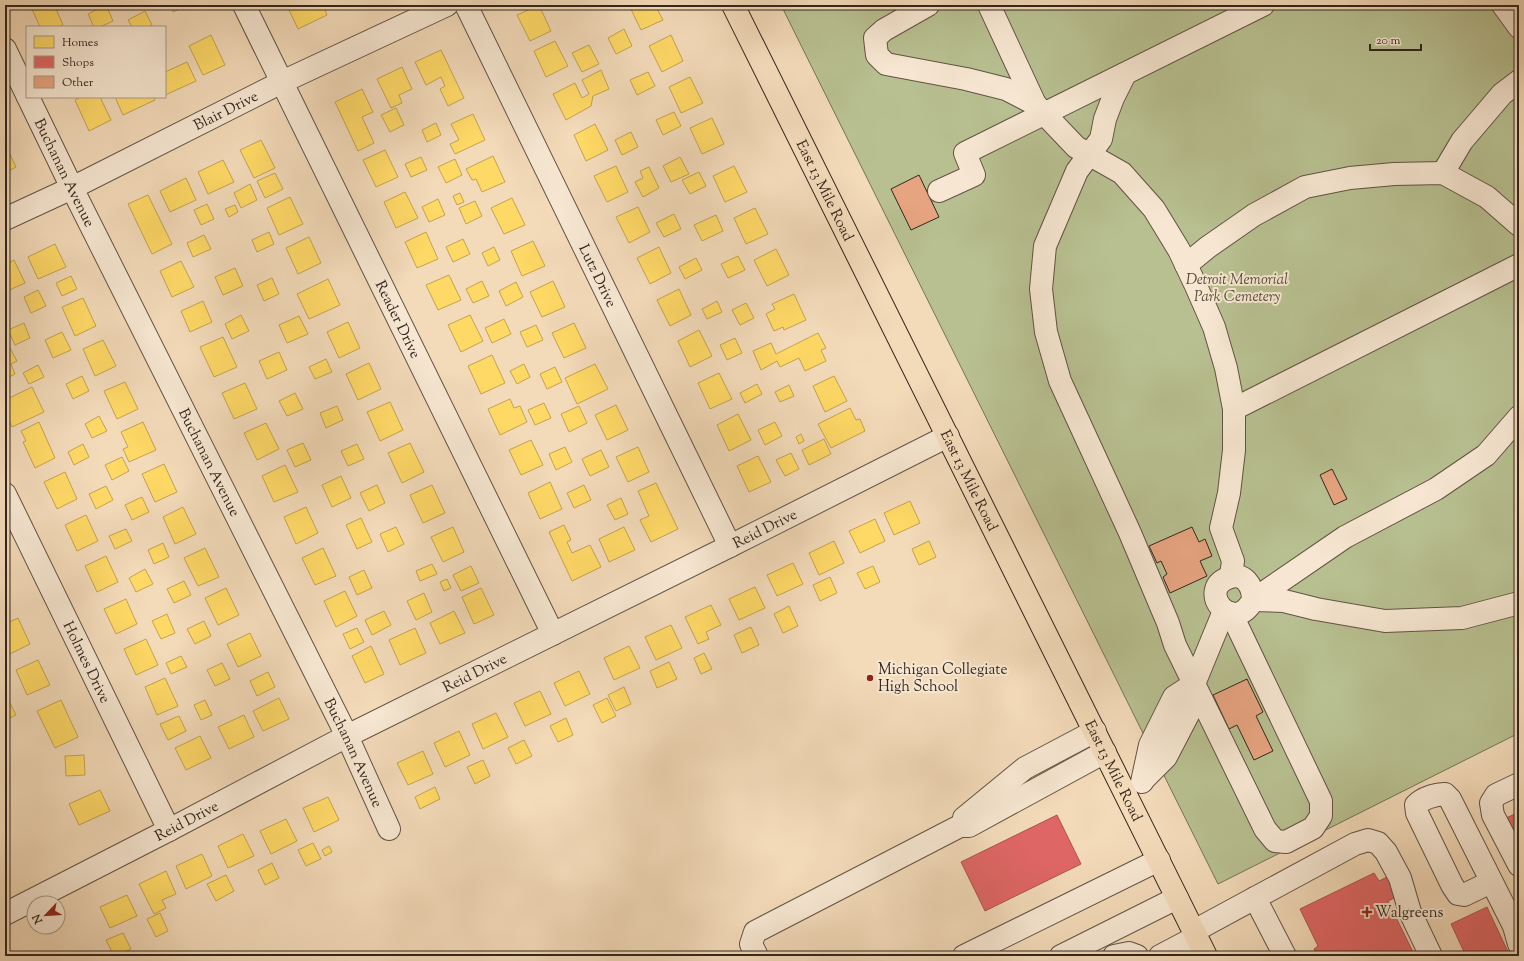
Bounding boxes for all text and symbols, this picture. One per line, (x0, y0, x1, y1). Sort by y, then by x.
legend (26, 26, 166, 98)
scale bar (1370, 26, 1421, 52)
text: 20 m (1376, 32, 1401, 50)
text: Homes (62, 34, 98, 52)
text: Shops (62, 54, 94, 72)
text: Other (62, 74, 94, 92)
street label: Blair Drive (191, 87, 262, 137)
street label: Buchanan Avenue (28, 115, 99, 231)
street label: East 13 Mile Road (790, 137, 858, 246)
street label: Lutz Drive (572, 241, 621, 311)
park label: Detroit Memorial Park Cemetery (1186, 270, 1288, 308)
street label: Reader Drive (369, 277, 425, 362)
street label: Buchanan Avenue (172, 405, 244, 521)
street label: East 13 Mile Road (934, 427, 1002, 536)
street label: Reid Drive (730, 505, 801, 555)
street label: Holmes Drive (57, 618, 115, 707)
street label: Reid Drive (440, 649, 511, 699)
place label: Michigan Collegiate High School (878, 660, 1007, 698)
marker: Michigan Collegiate High School (865, 673, 875, 683)
street label: Buchanan Avenue (318, 695, 387, 811)
street label: East 13 Mile Road (1078, 717, 1147, 826)
street label: Reid Drive (152, 797, 223, 847)
north arrow (26, 895, 66, 935)
place label: Walgreens (1375, 903, 1444, 924)
marker: Walgreens (1362, 907, 1372, 917)
text: N (29, 911, 47, 927)

